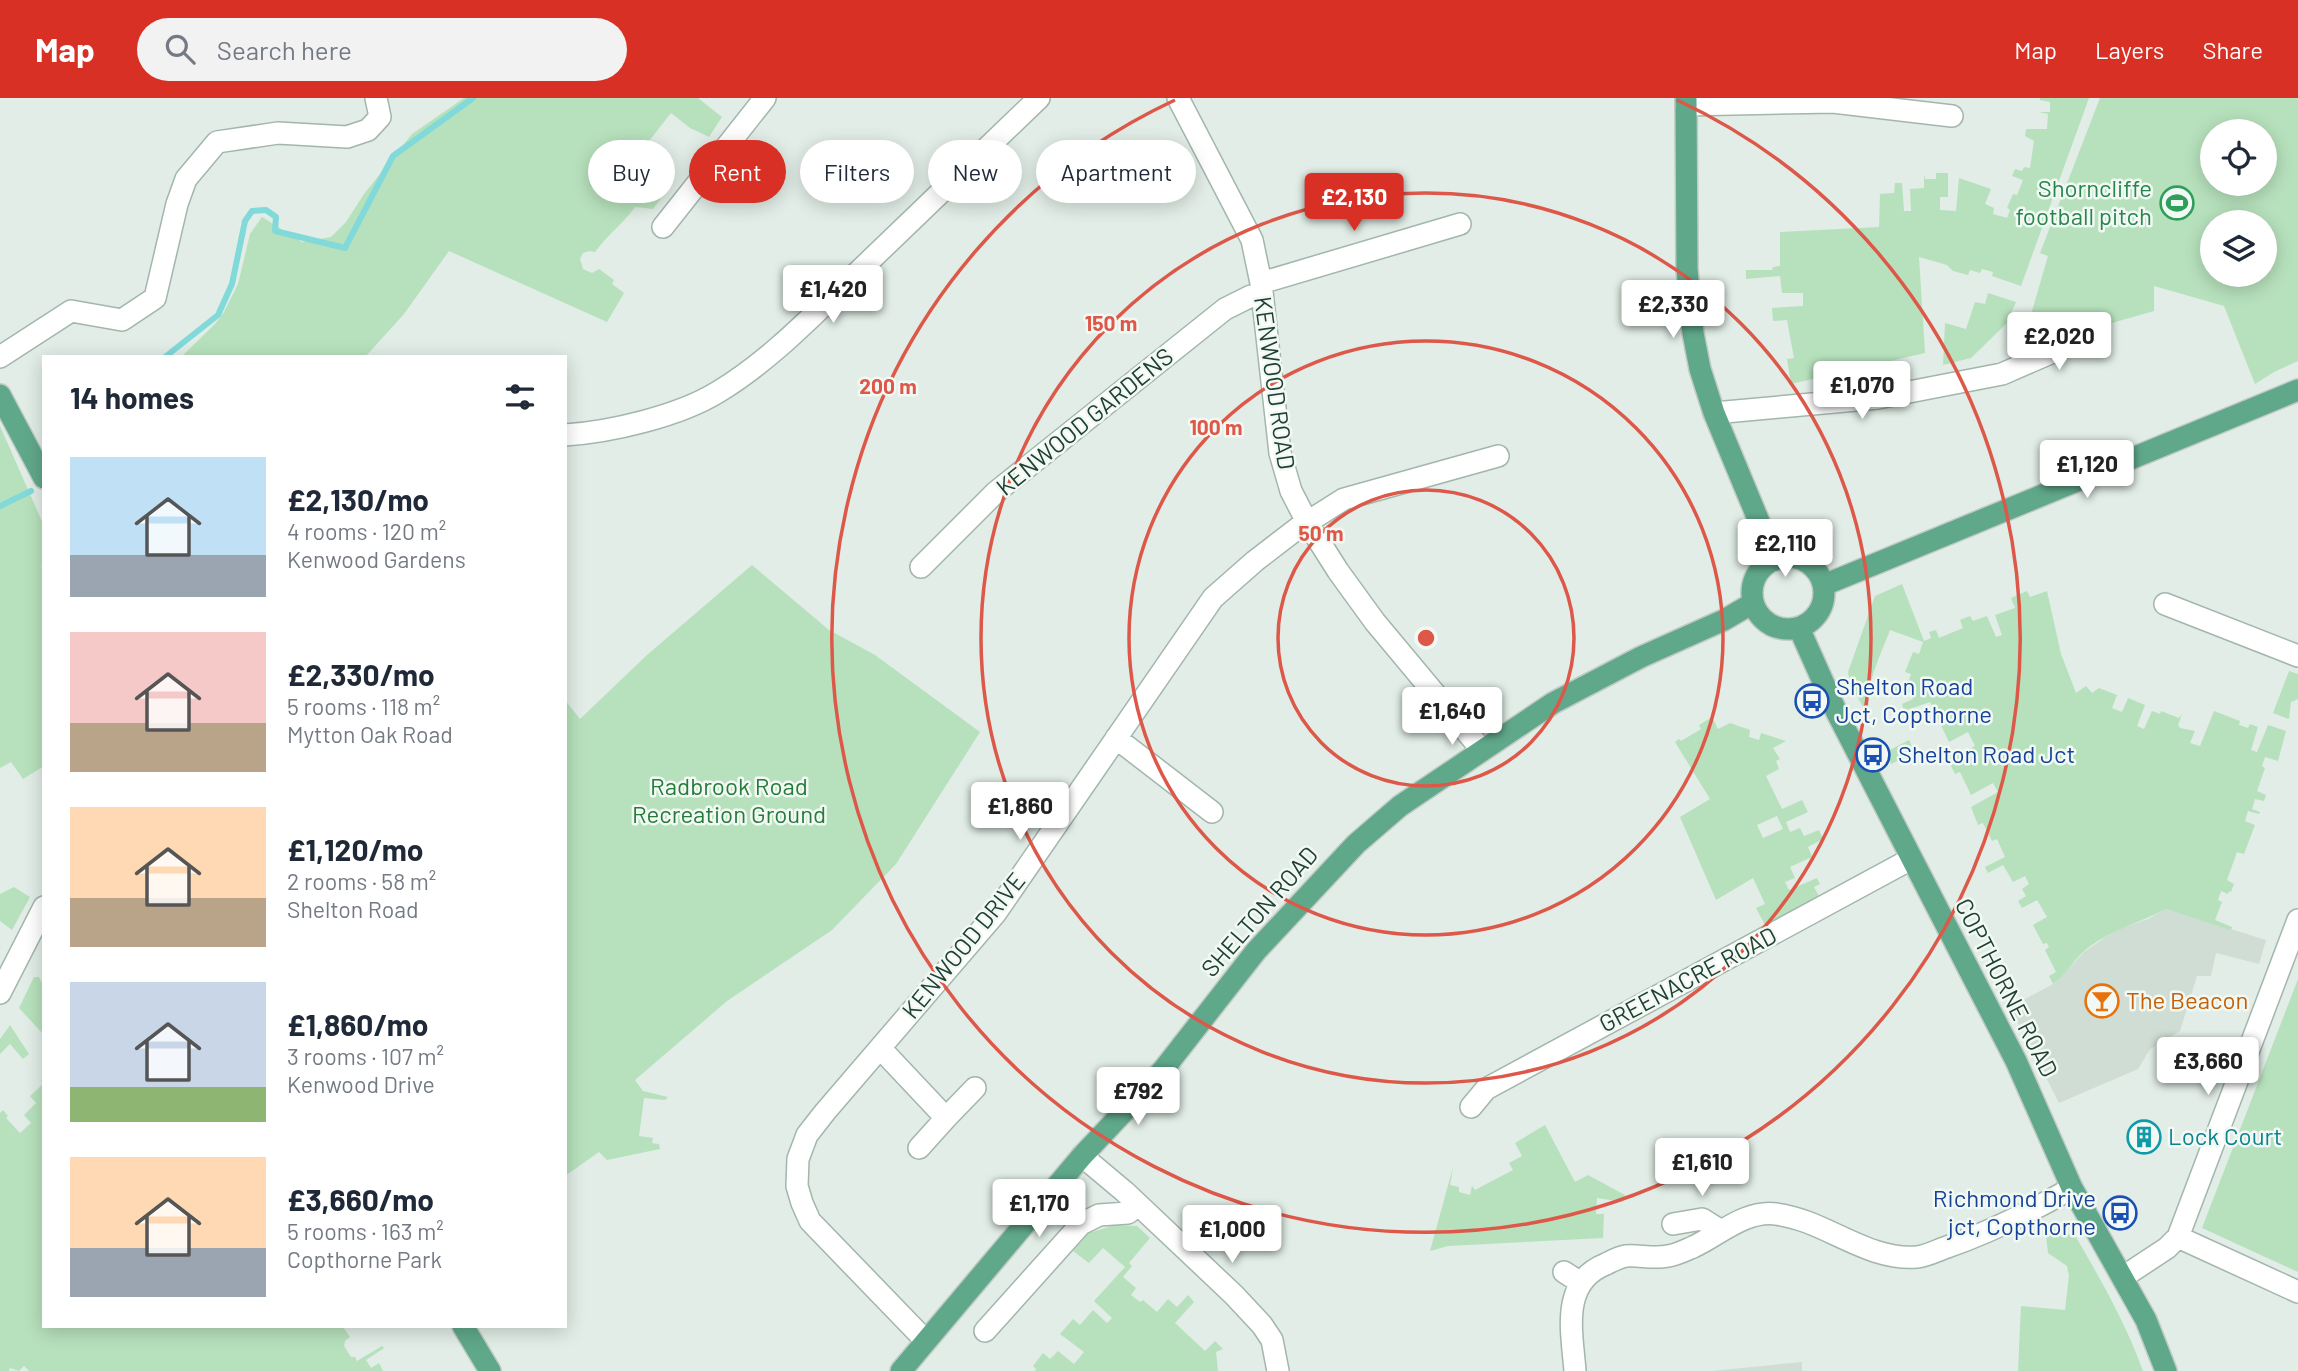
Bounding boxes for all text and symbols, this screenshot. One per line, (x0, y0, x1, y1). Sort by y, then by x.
search box (137, 18, 627, 81)
text: Map (35, 29, 95, 69)
icon: search (161, 30, 199, 68)
text: Search here (217, 34, 352, 65)
text: Map (2014, 35, 2057, 64)
text: Layers (2095, 35, 2164, 64)
text: Share (2202, 35, 2263, 64)
map controls (2200, 119, 2277, 287)
button: locate (2200, 119, 2277, 196)
chip: Buy (588, 140, 675, 203)
chip: Rent (689, 140, 786, 203)
chip: Filters (800, 140, 914, 203)
chip: New (928, 140, 1022, 203)
chip: Apartment (1036, 140, 1196, 203)
place label: Shorncliffe football pitch (2015, 173, 2152, 230)
pin: £2,130 (1297, 174, 1411, 233)
text: £2,130 (1321, 182, 1387, 210)
sports icon: Shorncliffe football pitch (2158, 184, 2196, 222)
button: layers (2200, 210, 2277, 287)
pin: £1,420 (776, 266, 890, 325)
text: £1,420 (799, 274, 867, 302)
pin: £2,330 (1616, 280, 1730, 340)
text: £2,330 (1637, 289, 1709, 317)
street label: KENWOOD ROAD (1249, 294, 1302, 471)
text: 150 m (1085, 310, 1137, 335)
pin: £2,020 (2002, 313, 2116, 372)
text: £2,020 (2023, 321, 2095, 349)
street label: KENWOOD GARDENS (990, 341, 1178, 501)
pin: £1,070 (1805, 362, 1919, 421)
text: £1,070 (1829, 370, 1895, 398)
text: 200 m (859, 373, 917, 398)
icon: filters (501, 378, 539, 416)
text: 14 homes (70, 379, 194, 415)
text: 100 m (1189, 414, 1243, 439)
pin: £1,120 (2030, 440, 2144, 500)
text: £1,120 (2056, 449, 2118, 477)
text: £2,130/mo (287, 481, 429, 517)
icon: home (126, 485, 210, 569)
text: 4 rooms · 120 m² (287, 517, 446, 545)
pin: £2,110 (1728, 519, 1842, 579)
text: 50 m (1298, 520, 1344, 545)
text: £2,110 (1754, 528, 1816, 556)
text: Kenwood Gardens (287, 545, 466, 573)
centre of rings (1414, 626, 1438, 650)
text: £2,330/mo (287, 656, 435, 692)
icon: home (126, 660, 210, 744)
place label: Shelton Road Jct, Copthorne (1836, 671, 1992, 728)
bus stop icon: Shelton Road Jct, Copthorne (1793, 682, 1831, 720)
pin: £1,640 (1395, 688, 1509, 747)
text: 5 rooms · 118 m² (287, 692, 440, 720)
text: £1,640 (1418, 696, 1486, 724)
text: Mytton Oak Road (287, 720, 453, 748)
bus stop icon: Shelton Road Jct (1854, 736, 1892, 774)
place label: Shelton Road Jct (1898, 739, 2075, 768)
park label: Radbrook Road Recreation Ground (632, 771, 826, 828)
pin: £1,860 (963, 782, 1077, 842)
text: £1,860 (987, 791, 1053, 819)
text: £1,120/mo (287, 831, 423, 867)
icon: home (126, 835, 210, 919)
street label: SHELTON ROAD (1194, 840, 1323, 982)
street label: KENWOOD DRIVE (895, 866, 1031, 1024)
text: 2 rooms · 58 m² (287, 867, 436, 895)
street label: COPTHORNE ROAD (1950, 893, 2065, 1082)
text: Shelton Road (287, 895, 419, 923)
street label: GREENACRE ROAD (1594, 920, 1781, 1038)
bar icon: The Beacon (2083, 982, 2121, 1020)
place label: The Beacon (2126, 985, 2248, 1014)
text: £1,860/mo (287, 1006, 428, 1042)
icon: home (126, 1010, 210, 1094)
pin: £3,660 (2151, 1038, 2265, 1097)
text: 3 rooms · 107 m² (287, 1042, 444, 1070)
text: £3,660 (2173, 1046, 2243, 1074)
pin: £792 (1097, 1068, 1179, 1127)
text: Kenwood Drive (287, 1070, 435, 1098)
text: £792 (1113, 1076, 1163, 1104)
building icon: Lock Court (2125, 1118, 2163, 1156)
place label: Lock Court (2168, 1121, 2282, 1150)
pin: £1,610 (1645, 1138, 1759, 1198)
text: £1,610 (1671, 1147, 1733, 1175)
pin: £1,170 (982, 1180, 1096, 1239)
text: £3,660/mo (287, 1181, 434, 1217)
place label: Richmond Drive jct, Copthorne (1933, 1183, 2096, 1240)
icon: home (126, 1185, 210, 1269)
text: £1,170 (1009, 1188, 1070, 1216)
bus stop icon: Richmond Drive jct, Copthorne (2101, 1194, 2139, 1232)
pin: £1,000 (1175, 1206, 1289, 1265)
text: £1,000 (1198, 1214, 1266, 1242)
text: 5 rooms · 163 m² (287, 1217, 444, 1245)
text: Copthorne Park (287, 1245, 442, 1273)

